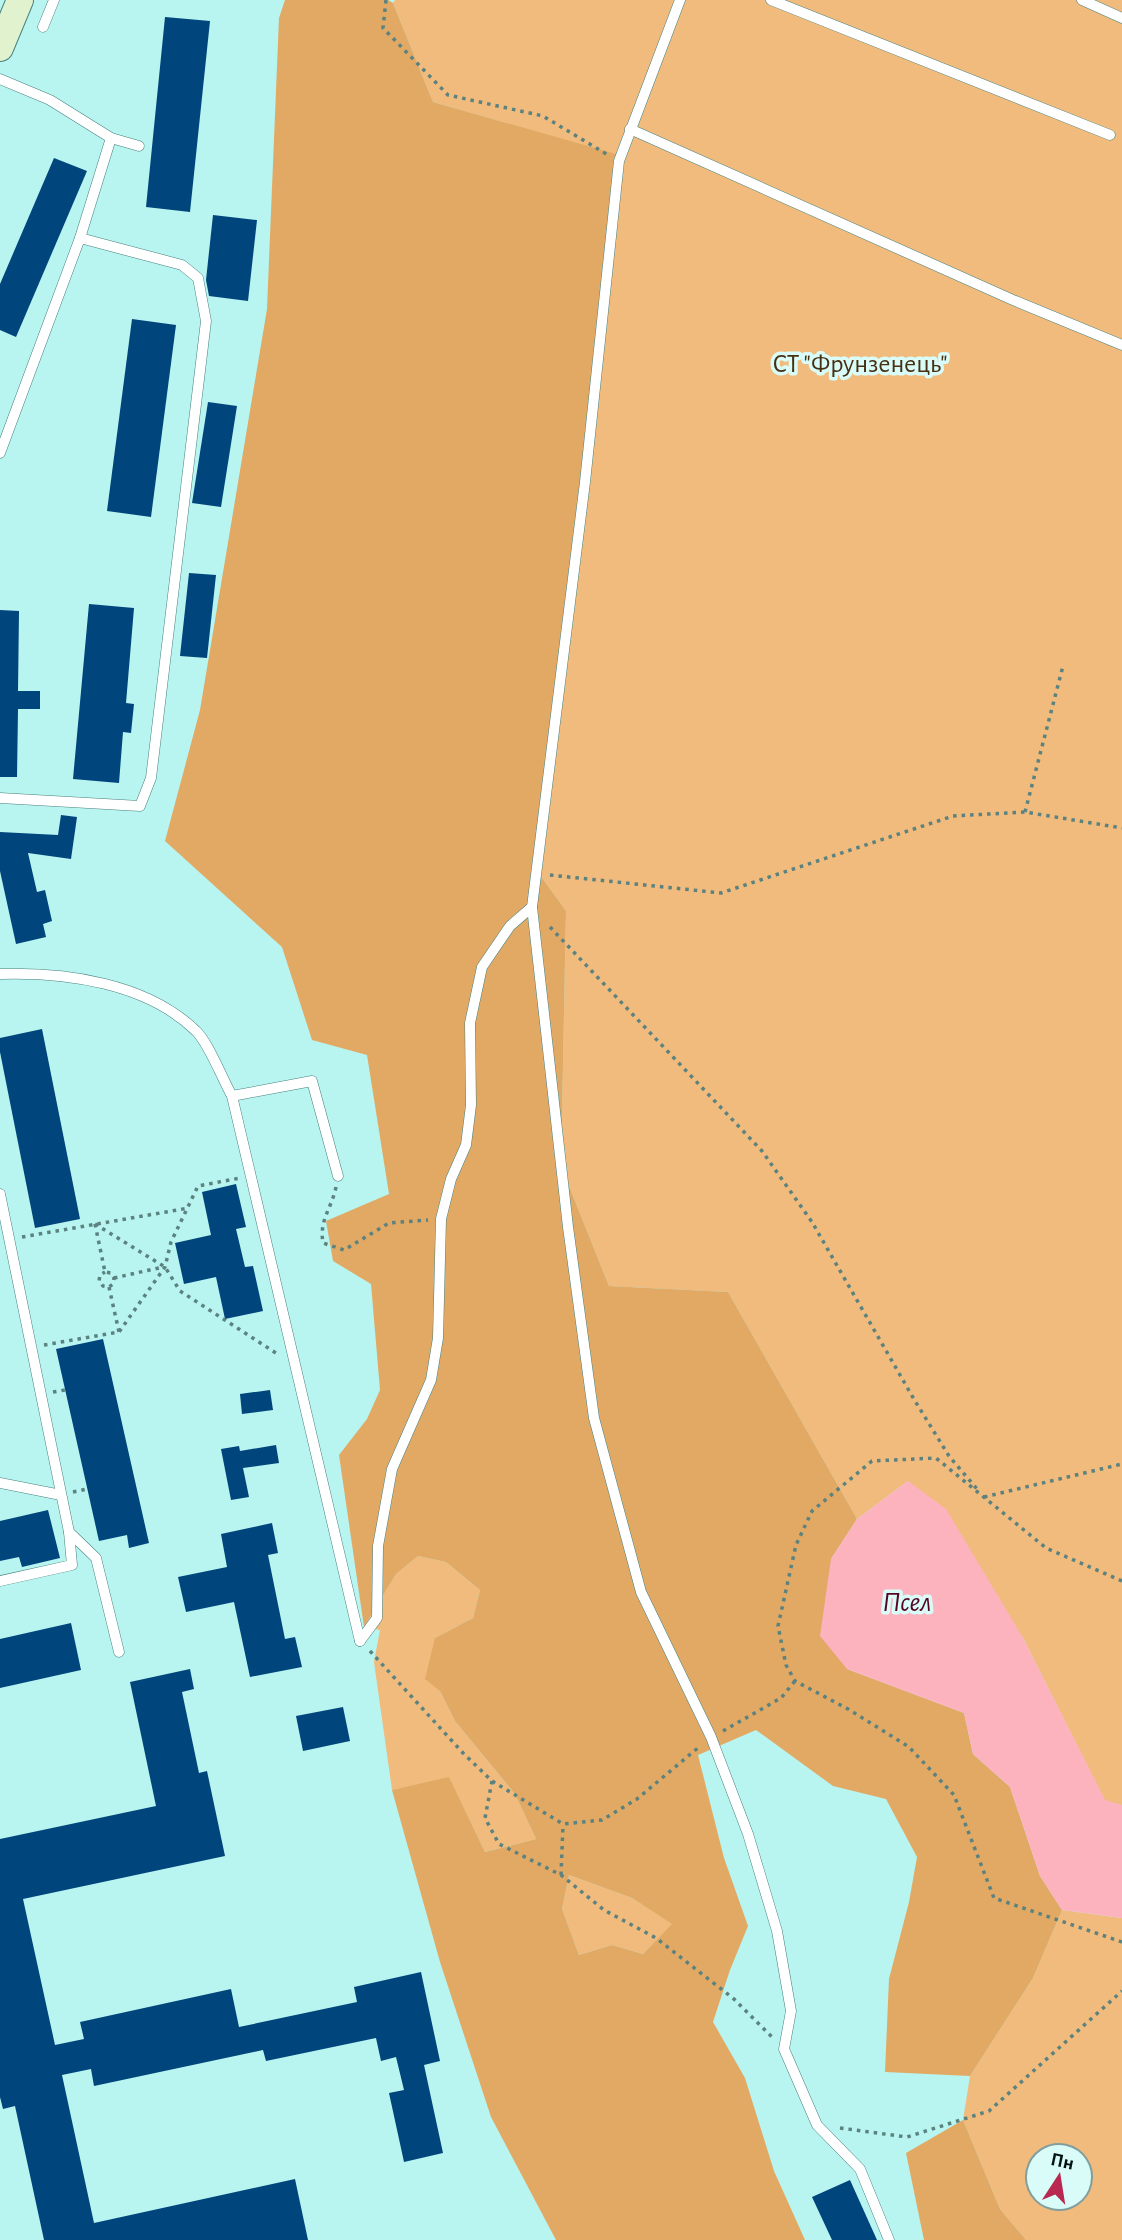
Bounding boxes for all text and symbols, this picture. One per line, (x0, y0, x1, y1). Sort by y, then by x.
park label: СТ "Фрунзенець" (772, 351, 948, 377)
water label: Псел (883, 1589, 931, 1617)
north arrow (1024, 2142, 1094, 2212)
text: Пн (1049, 2150, 1076, 2174)

